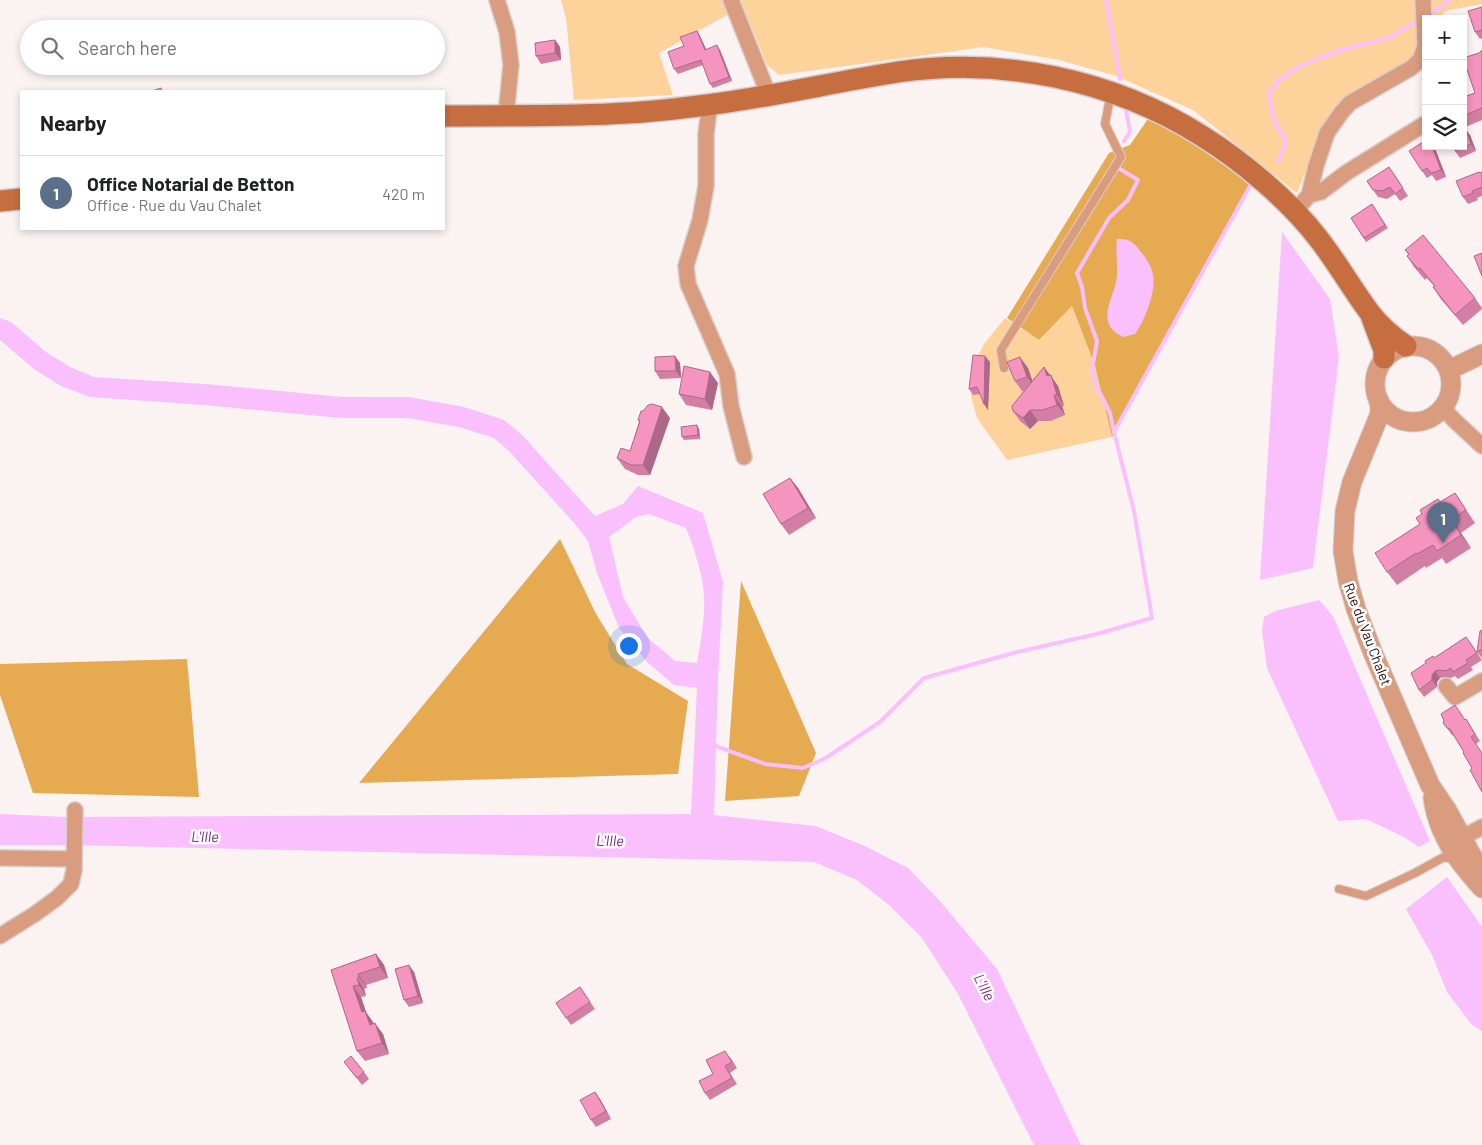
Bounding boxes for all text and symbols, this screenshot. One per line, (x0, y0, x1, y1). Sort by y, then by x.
map controls (1422, 15, 1467, 150)
button: + (1422, 15, 1467, 60)
search box (20, 20, 445, 75)
icon: search (38, 34, 66, 62)
text: Search here (78, 36, 177, 59)
button: − (1422, 60, 1467, 105)
button: layers (1422, 105, 1467, 150)
text: Nearby (40, 110, 106, 135)
text: Office Notarial de Betton (87, 172, 294, 195)
text: 1 (53, 184, 59, 203)
text: 420 m (382, 184, 425, 203)
text: Office · Rue du Vau Chalet (87, 195, 262, 214)
pin: 1 (1427, 502, 1459, 543)
street label: Rue du Vau Chalet (1341, 580, 1395, 688)
your location (616, 633, 642, 659)
water label: L'Ille (191, 827, 219, 845)
water label: L'Ille (596, 831, 624, 849)
water label: L'Ille (971, 971, 999, 1004)

